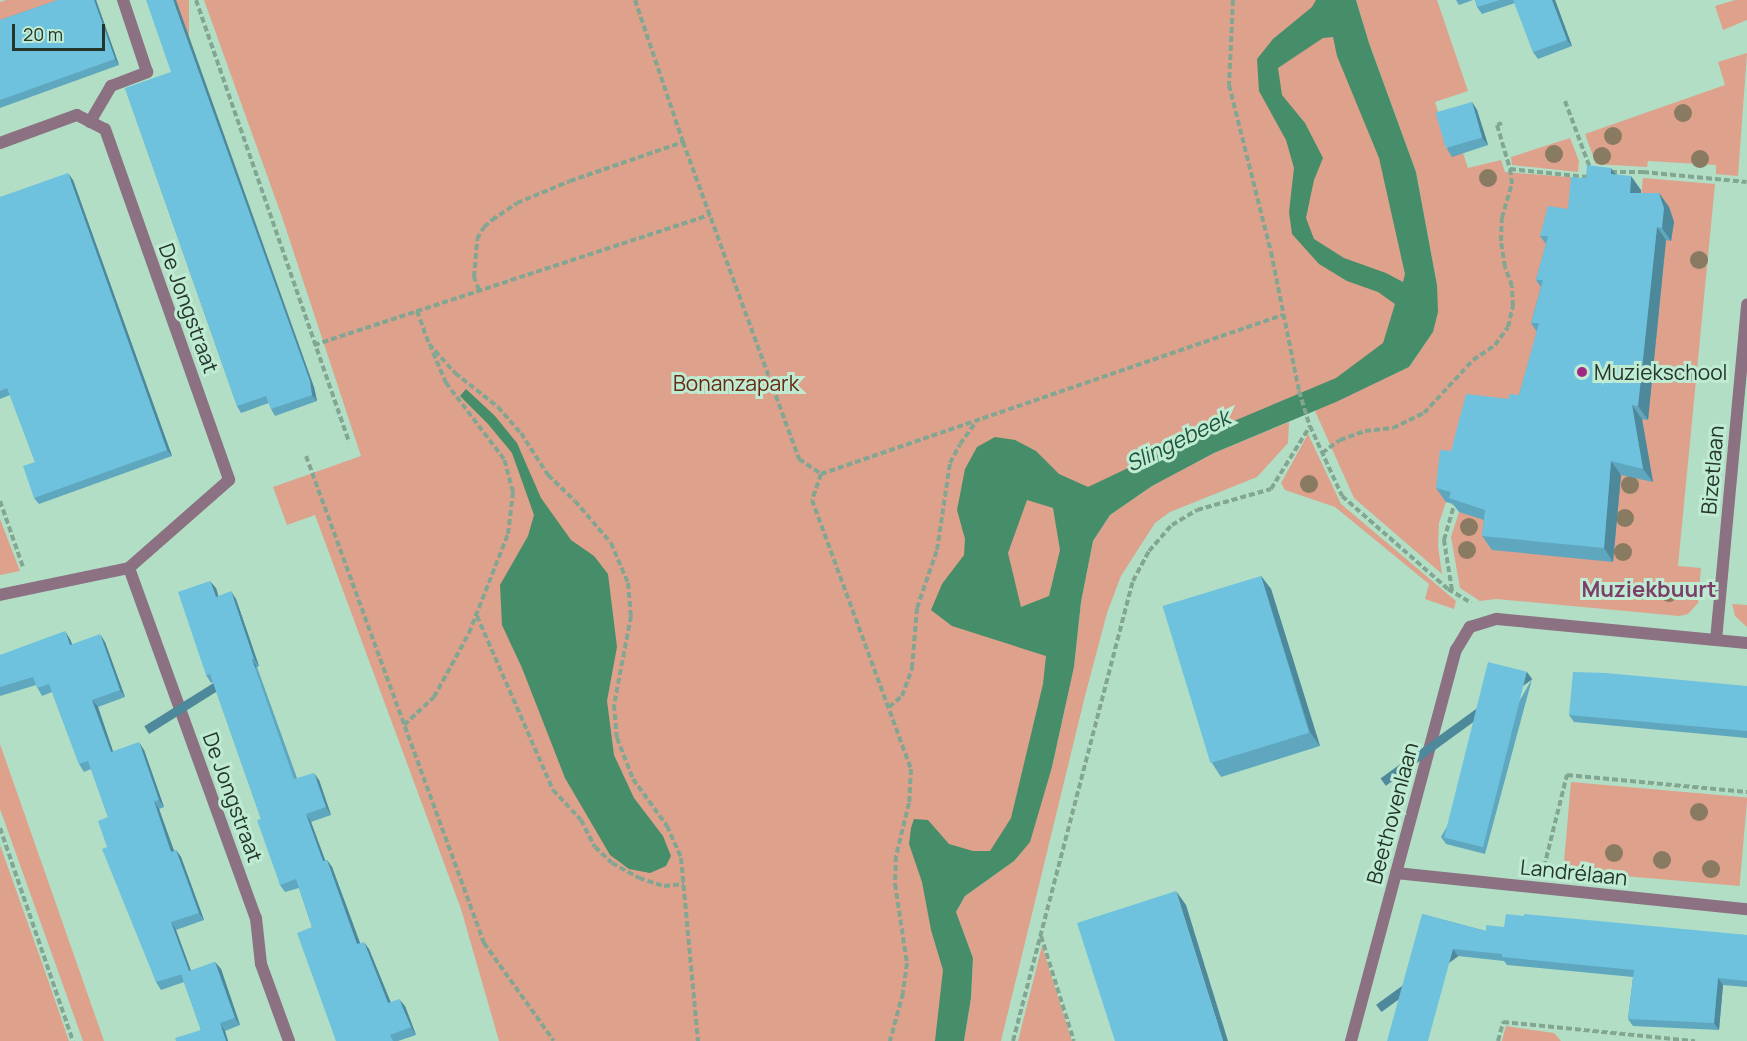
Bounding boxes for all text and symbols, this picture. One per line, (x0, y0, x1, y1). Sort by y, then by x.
scale bar (15, 12, 108, 50)
text: 20 m (23, 22, 63, 46)
street label: De Jongstraat (154, 240, 224, 376)
place label: Muziekschool (1594, 359, 1727, 385)
marker: Muziekschool (1575, 365, 1589, 379)
park label: Bonanzapark (673, 370, 799, 396)
water label: Slingebeek (1122, 404, 1234, 478)
street label: Bizetlaan (1696, 424, 1728, 516)
district label: Muziekbuurt (1582, 577, 1716, 603)
street label: De Jongstraat (198, 729, 268, 865)
street label: Beethovenlaan (1361, 739, 1423, 887)
street label: Landrélaan (1519, 854, 1629, 890)

